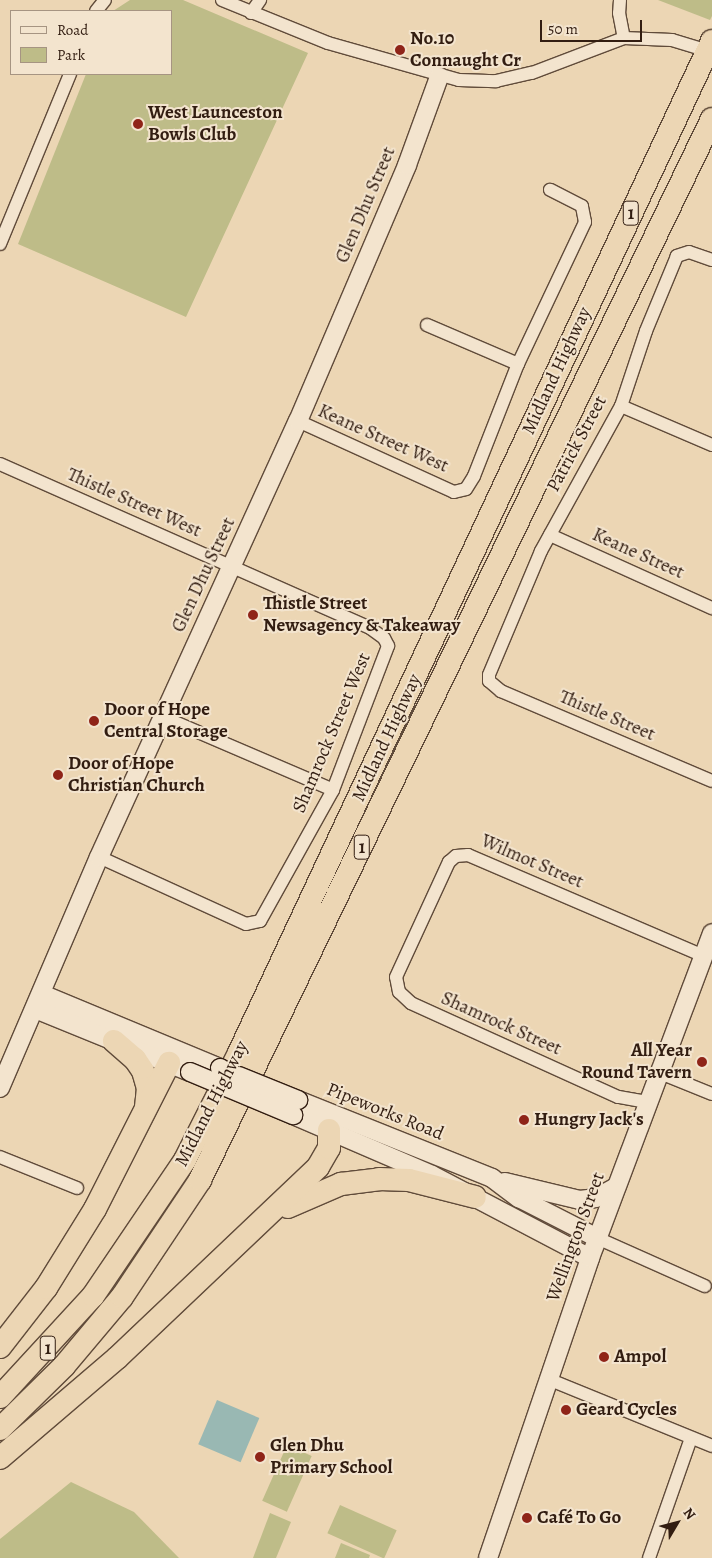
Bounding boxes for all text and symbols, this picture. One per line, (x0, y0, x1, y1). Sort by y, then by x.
legend (10, 10, 172, 75)
scale bar (542, 10, 644, 42)
text: 50 m (548, 19, 578, 39)
text: Road (57, 20, 88, 40)
place label: No.10 Connaught Cr (410, 28, 521, 72)
marker: No.10 Connaught Cr (394, 44, 406, 56)
text: Park (57, 45, 85, 65)
place label: West Launceston Bowls Club (148, 102, 283, 146)
marker: West Launceston Bowls Club (132, 118, 144, 130)
street label: Glen Dhu Street (331, 143, 401, 267)
road number: 1 (622, 198, 640, 228)
street label: Midland Highway (517, 304, 597, 438)
street label: Patrick Street (542, 392, 612, 496)
street label: Keane Street West (314, 400, 452, 478)
street label: Thistle Street West (64, 463, 204, 543)
street label: Glen Dhu Street (167, 514, 241, 636)
street label: Keane Street (589, 524, 687, 584)
place label: Thistle Street Newsagency & Takeaway (263, 593, 460, 637)
marker: Thistle Street Newsagency & Takeaway (247, 609, 259, 621)
street label: Shamrock Street West (288, 650, 376, 816)
street label: Midland Highway (347, 671, 427, 805)
street label: Thistle Street (556, 686, 658, 746)
place label: Door of Hope Central Storage (104, 699, 228, 743)
marker: Door of Hope Central Storage (88, 715, 100, 727)
place label: Door of Hope Christian Church (68, 753, 205, 797)
marker: Door of Hope Christian Church (52, 769, 64, 781)
street label: Wilmot Street (477, 830, 587, 894)
road number: 1 (353, 832, 371, 862)
street label: Shamrock Street (437, 987, 565, 1061)
street label: Midland Highway (170, 1037, 254, 1171)
place label: All Year Round Tavern (581, 1040, 692, 1084)
marker: All Year Round Tavern (696, 1056, 708, 1068)
street label: Pipeworks Road (323, 1078, 447, 1146)
place label: Hungry Jack's (534, 1109, 644, 1131)
marker: Hungry Jack's (518, 1114, 530, 1126)
street label: Wellington Street (542, 1169, 610, 1305)
road number: 1 (39, 1332, 57, 1364)
place label: Ampol (614, 1346, 666, 1368)
marker: Ampol (598, 1351, 610, 1363)
place label: Geard Cycles (576, 1399, 677, 1421)
marker: Geard Cycles (560, 1404, 572, 1416)
place label: Glen Dhu Primary School (270, 1435, 393, 1479)
marker: Glen Dhu Primary School (254, 1451, 266, 1463)
north arrow (652, 1498, 702, 1548)
text: N (679, 1504, 700, 1523)
place label: Café To Go (537, 1507, 621, 1529)
marker: Café To Go (521, 1512, 533, 1524)

